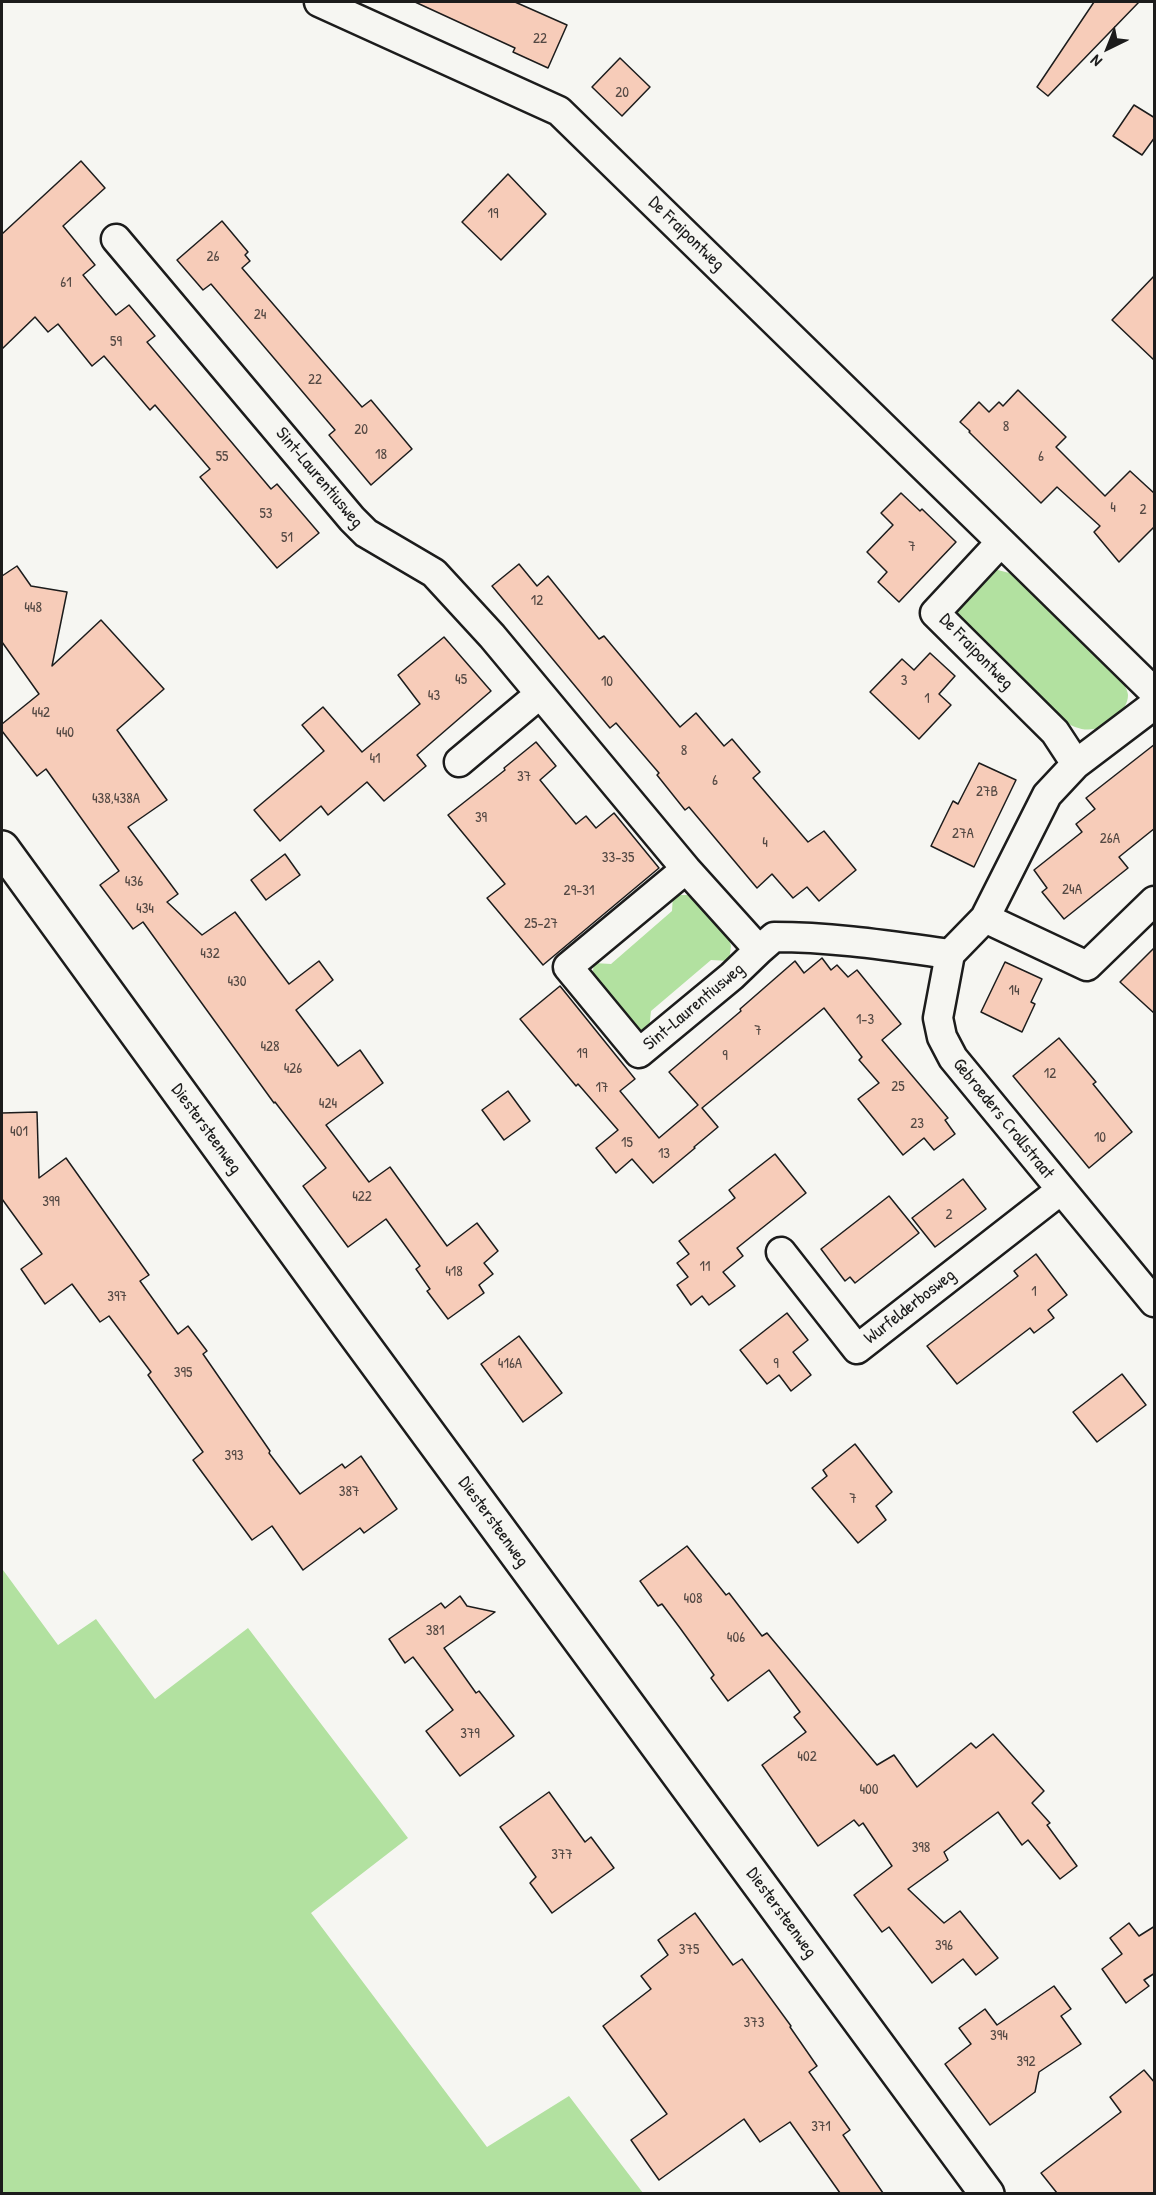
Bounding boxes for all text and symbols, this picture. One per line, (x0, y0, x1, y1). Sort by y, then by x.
north arrow (1078, 18, 1138, 78)
house number: 22 (533, 30, 547, 48)
text: N (1085, 50, 1106, 72)
house number: 20 (615, 84, 629, 102)
street label: De Fraipontweg (643, 192, 729, 276)
house number: 19 (488, 205, 498, 223)
house number: 26 (206, 248, 220, 266)
house number: 61 (60, 274, 72, 292)
house number: 24 (254, 306, 266, 324)
house number: 59 (110, 333, 122, 351)
house number: 22 (308, 371, 322, 389)
house number: 8 (1003, 418, 1009, 436)
house number: 20 (354, 421, 368, 439)
street label: Sint-Laurentiusweg (271, 423, 367, 533)
house number: 18 (375, 446, 387, 464)
house number: 55 (216, 448, 228, 466)
house number: 6 (1038, 448, 1044, 466)
house number: 4 (1110, 499, 1116, 517)
house number: 2 (1139, 501, 1147, 519)
house number: 53 (259, 505, 273, 523)
house number: 51 (281, 529, 293, 547)
house number: 7 (908, 538, 916, 556)
house number: 12 (531, 592, 543, 610)
house number: 448 (24, 599, 42, 617)
street label: De Fraipontweg (934, 609, 1018, 695)
house number: 45 (455, 671, 467, 689)
house number: 3 (901, 672, 907, 690)
house number: 10 (601, 673, 613, 691)
house number: 43 (428, 687, 440, 705)
house number: 1 (924, 690, 930, 708)
house number: 442 (32, 704, 50, 722)
house number: 440 (56, 724, 74, 742)
house number: 8 (681, 742, 687, 760)
house number: 41 (369, 750, 381, 768)
house number: 37 (517, 768, 531, 786)
house number: 6 (712, 772, 718, 790)
house number: 27B (976, 783, 998, 801)
house number: 438,438A (92, 790, 140, 808)
house number: 39 (475, 809, 487, 827)
house number: 27A (952, 825, 974, 843)
house number: 26A (1100, 830, 1120, 848)
house number: 4 (762, 834, 768, 852)
house number: 33-35 (602, 849, 634, 867)
house number: 436 (125, 873, 143, 891)
house number: 24A (1062, 881, 1082, 899)
house number: 29-31 (564, 882, 594, 900)
house number: 434 (136, 900, 154, 918)
house number: 25-27 (524, 915, 558, 933)
house number: 432 (200, 945, 220, 963)
street label: Sint-Laurentiusweg (639, 959, 749, 1055)
house number: 430 (227, 973, 247, 991)
house number: 14 (1008, 982, 1020, 1000)
house number: 1-3 (856, 1011, 874, 1029)
house number: 7 (754, 1022, 762, 1040)
house number: 428 (260, 1038, 280, 1056)
house number: 19 (577, 1045, 587, 1063)
house number: 9 (722, 1047, 728, 1065)
street label: Gebroeders Crollstraat (948, 1054, 1058, 1184)
house number: 426 (284, 1060, 302, 1078)
house number: 12 (1044, 1065, 1056, 1083)
house number: 25 (891, 1078, 905, 1096)
house number: 17 (596, 1079, 608, 1097)
street label: Diestersteenweg (166, 1080, 246, 1178)
house number: 424 (319, 1095, 337, 1113)
house number: 23 (910, 1115, 924, 1133)
house number: 401 (10, 1123, 28, 1141)
house number: 10 (1094, 1129, 1106, 1147)
house number: 15 (621, 1134, 633, 1152)
house number: 13 (658, 1145, 670, 1163)
house number: 422 (352, 1188, 372, 1206)
house number: 399 (42, 1193, 60, 1211)
house number: 2 (945, 1206, 953, 1224)
house number: 11 (700, 1258, 710, 1276)
house number: 418 (445, 1263, 463, 1281)
street label: Wurfelderbosweg (860, 1265, 960, 1349)
house number: 1 (1031, 1283, 1037, 1301)
house number: 397 (107, 1288, 127, 1306)
house number: 416A (498, 1355, 522, 1373)
house number: 9 (773, 1355, 779, 1373)
house number: 395 (174, 1364, 192, 1382)
house number: 393 (225, 1447, 243, 1465)
street label: Diestersteenweg (453, 1473, 533, 1571)
house number: 387 (339, 1483, 359, 1501)
house number: 7 (849, 1490, 857, 1508)
house number: 408 (684, 1590, 702, 1608)
house number: 381 (426, 1622, 444, 1640)
house number: 406 (727, 1629, 745, 1647)
house number: 379 (460, 1725, 480, 1743)
house number: 402 (797, 1748, 817, 1766)
house number: 400 (859, 1781, 879, 1799)
house number: 398 (912, 1839, 930, 1857)
house number: 377 (551, 1846, 573, 1864)
street label: Diestersteenweg (741, 1864, 821, 1962)
house number: 396 (935, 1937, 953, 1955)
house number: 375 (679, 1941, 699, 1959)
house number: 373 (744, 2014, 764, 2032)
house number: 394 (990, 2027, 1008, 2045)
house number: 392 (1016, 2053, 1036, 2071)
house number: 371 (811, 2118, 831, 2136)

